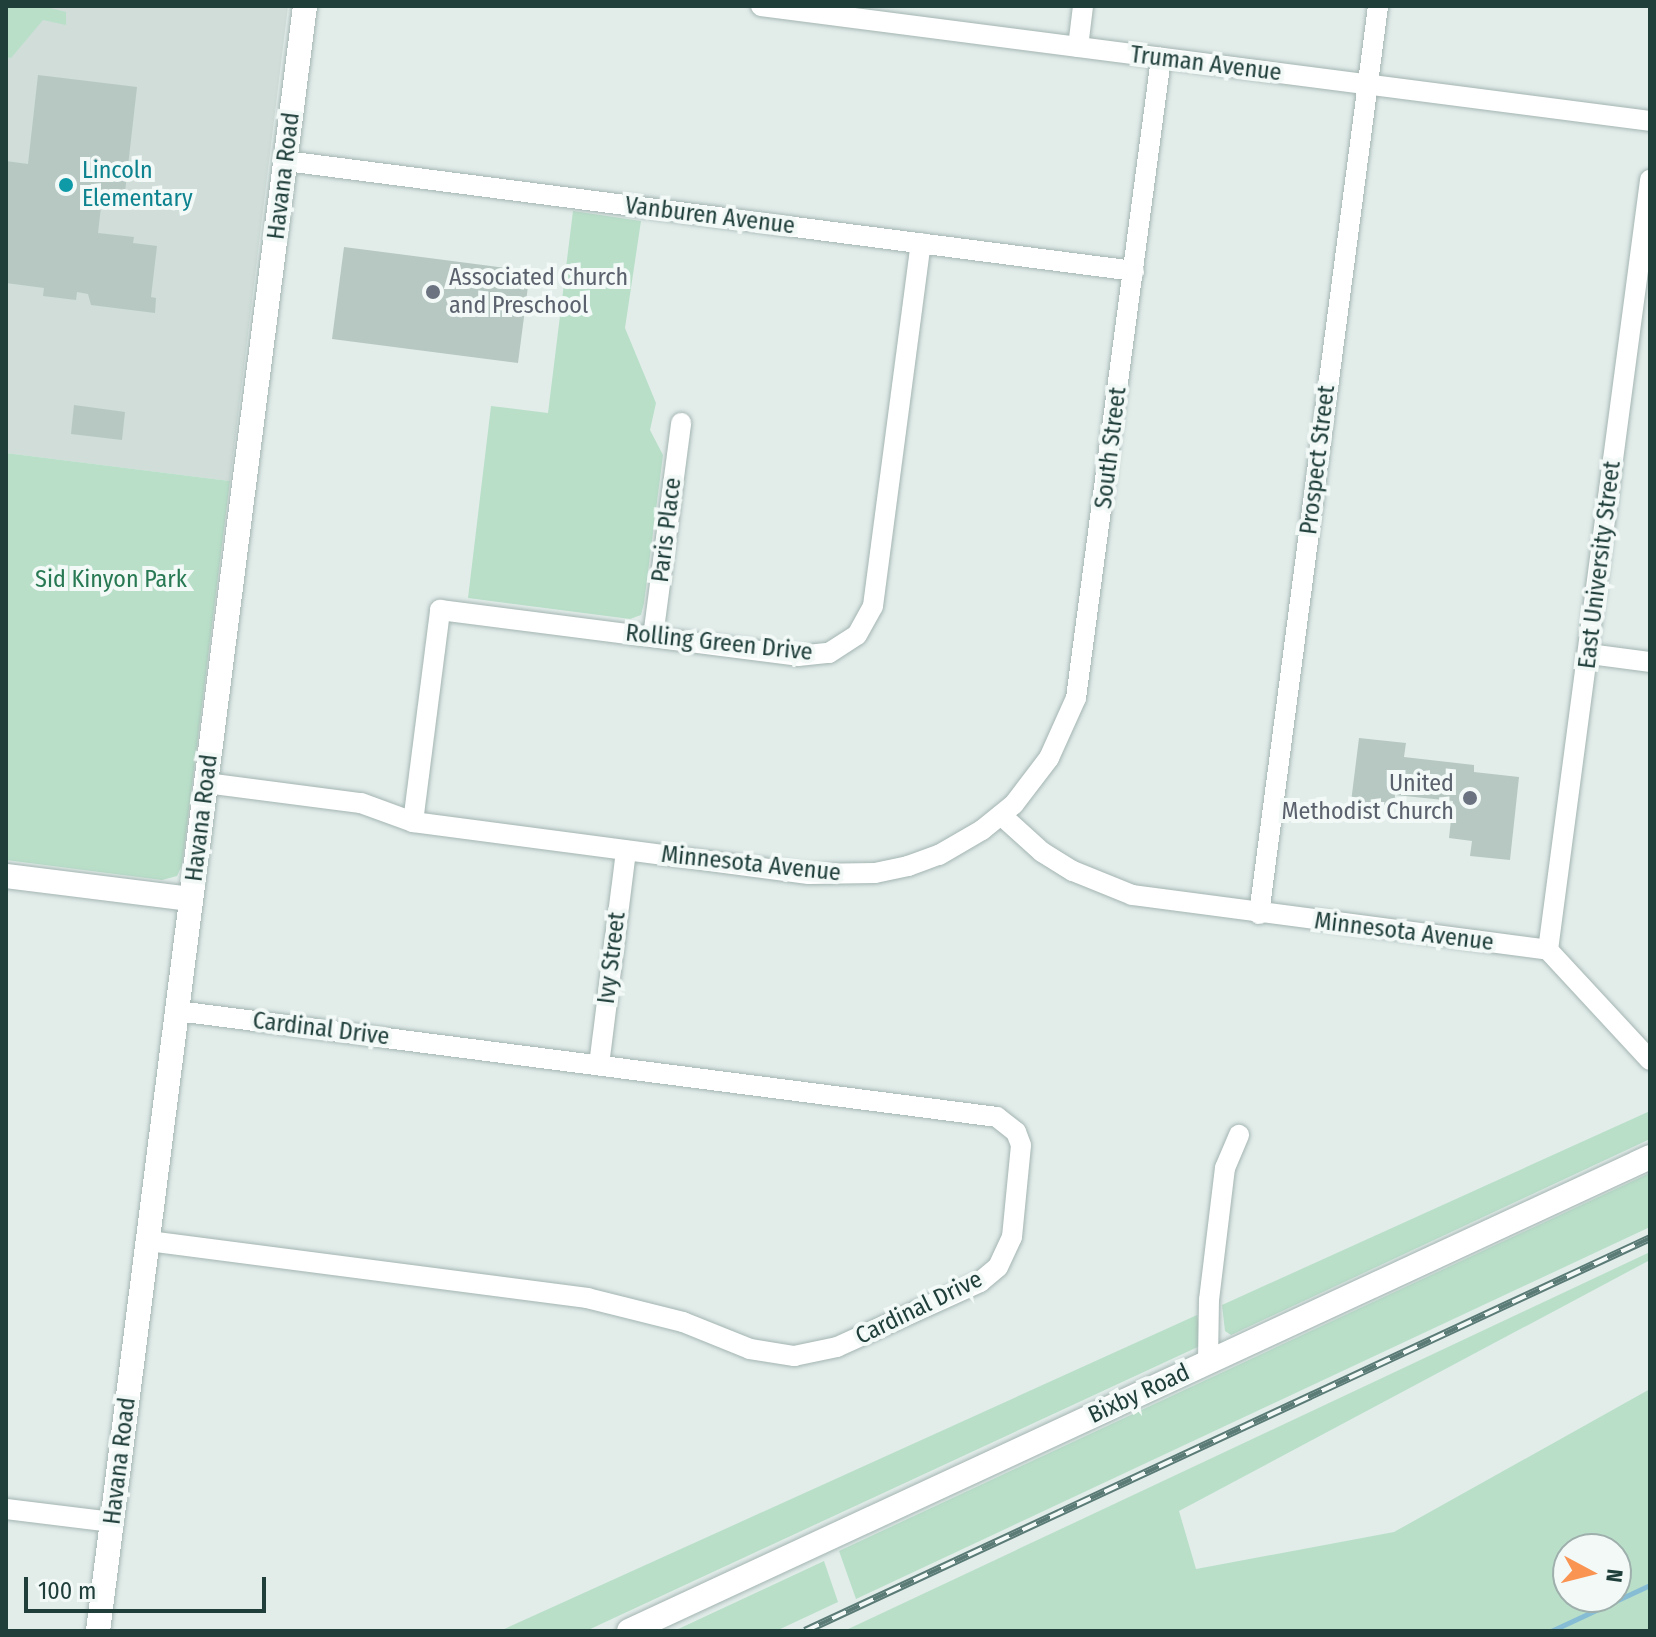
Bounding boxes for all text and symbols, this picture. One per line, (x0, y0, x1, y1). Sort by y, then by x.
street label: Truman Avenue (1129, 40, 1283, 88)
street label: Havana Road (262, 111, 306, 241)
place label: Lincoln Elementary (82, 157, 193, 213)
marker: Lincoln Elementary (57, 176, 75, 194)
street label: Vanburen Avenue (623, 191, 797, 241)
place label: Associated Church and Preschool (449, 264, 628, 320)
marker: Associated Church and Preschool (424, 283, 442, 301)
street label: Prospect Street (1295, 384, 1341, 536)
street label: South Street (1089, 386, 1133, 510)
street label: East University Street (1573, 460, 1627, 670)
street label: Paris Place (646, 476, 688, 584)
park label: Sid Kinyon Park (35, 566, 187, 594)
street label: Rolling Green Drive (624, 619, 814, 667)
street label: Havana Road (180, 753, 224, 883)
place label: United Methodist Church (1282, 770, 1454, 826)
marker: United Methodist Church (1461, 789, 1479, 807)
street label: Minnesota Avenue (660, 840, 842, 888)
street label: Minnesota Avenue (1313, 907, 1495, 957)
street label: Ivy Street (592, 910, 632, 1006)
street label: Cardinal Drive (251, 1006, 391, 1052)
street label: Cardinal Drive (851, 1265, 987, 1351)
street label: Bixby Road (1084, 1358, 1194, 1430)
street label: Havana Road (98, 1396, 142, 1526)
north arrow (1552, 1533, 1632, 1613)
scale bar (28, 1561, 270, 1611)
text: N (1600, 1568, 1629, 1584)
text: 100 m (38, 1577, 96, 1605)

